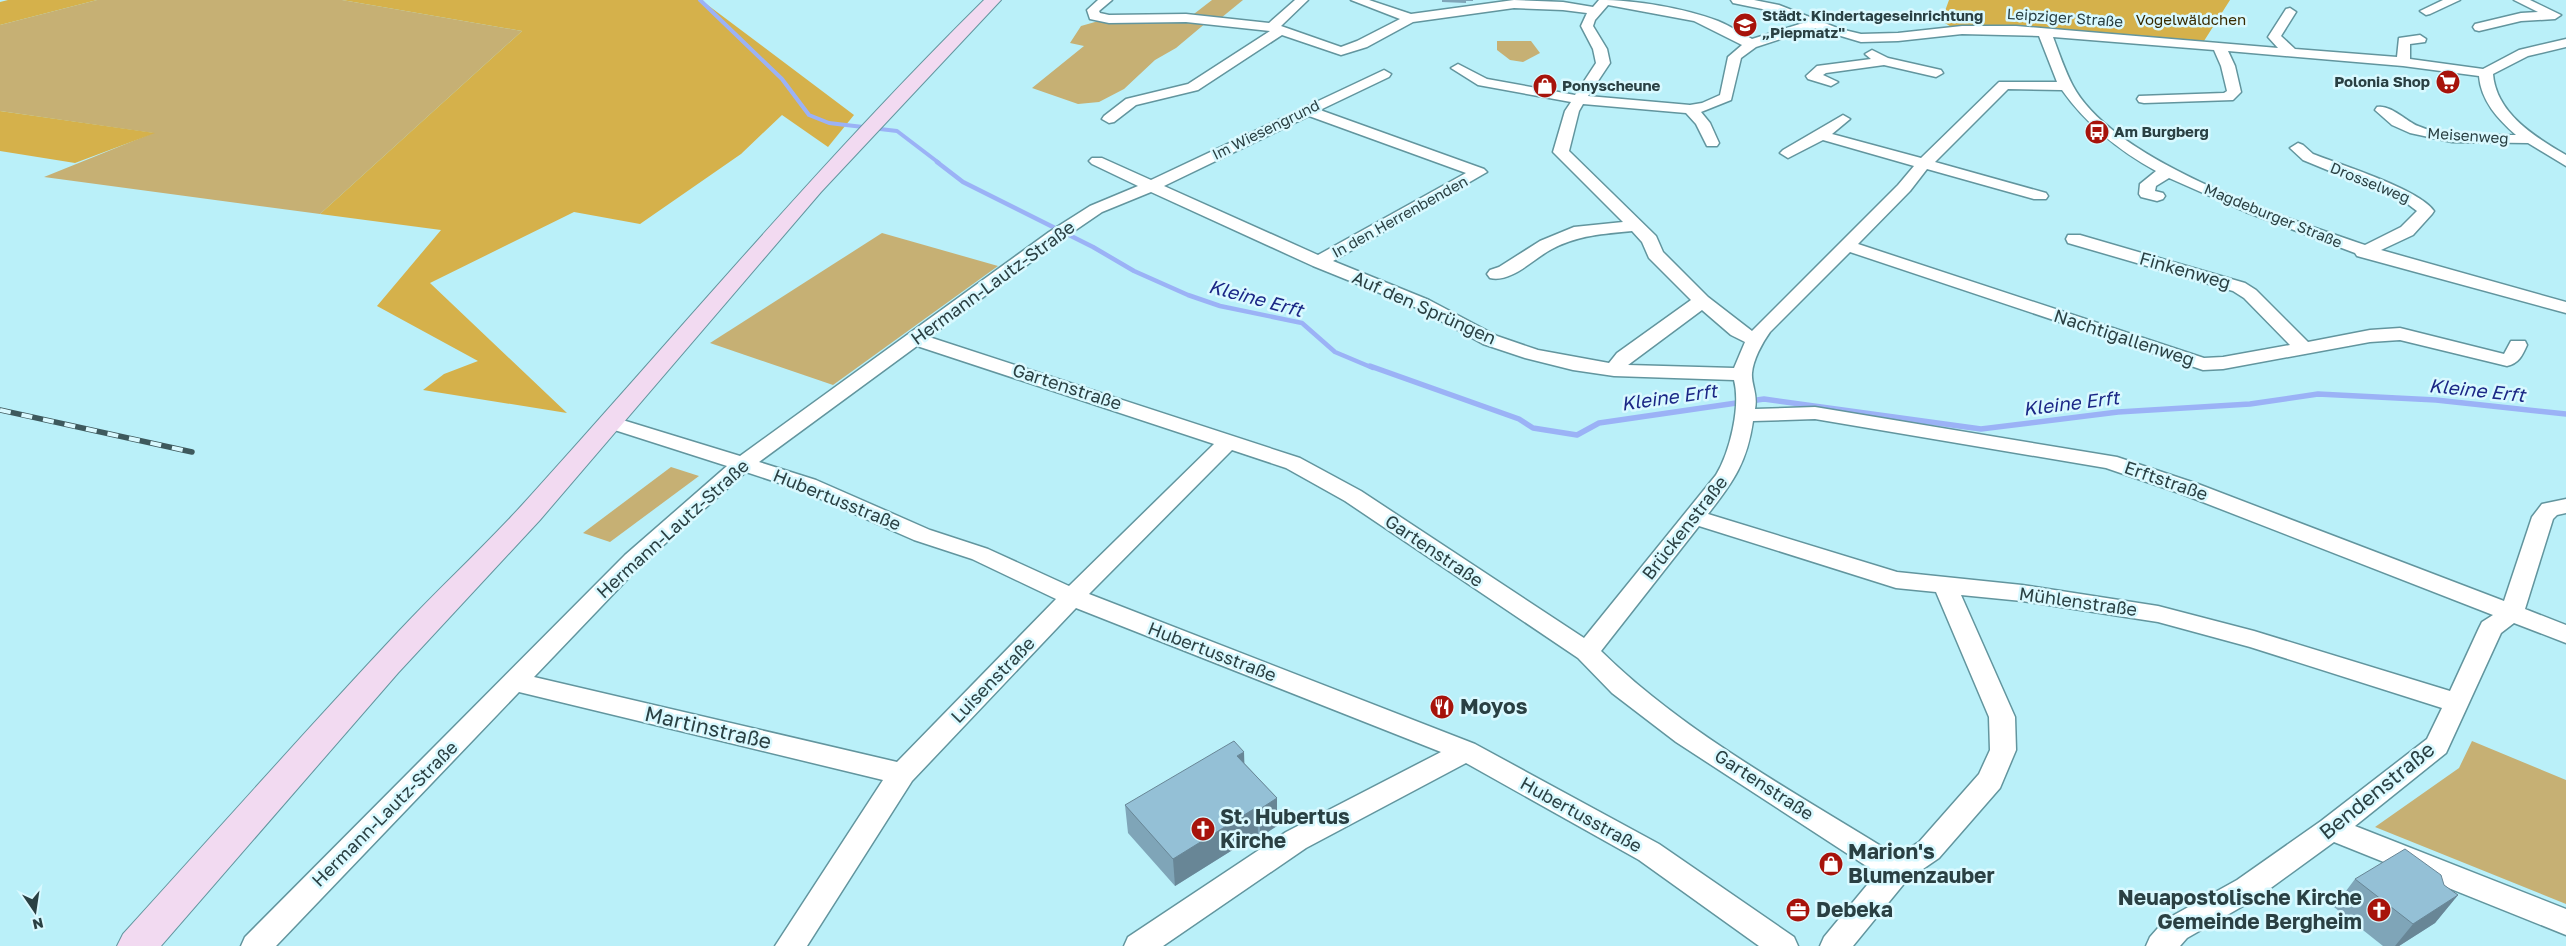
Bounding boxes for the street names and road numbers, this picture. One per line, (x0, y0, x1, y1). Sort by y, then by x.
street label: Leipziger Straße (2006, 4, 2124, 30)
street label: Im Wiesengrund (1209, 95, 1322, 163)
street label: Meisenweg (2427, 123, 2509, 147)
street label: Drosselweg (2328, 158, 2413, 206)
street label: In den Herrenbenden (1328, 171, 1471, 261)
street label: Magdeburger Straße (2202, 179, 2345, 251)
street label: Hermann-Lautz-Straße (906, 215, 1079, 349)
street label: Finkenweg (2137, 247, 2233, 294)
street label: Auf den Sprüngen (1349, 266, 1500, 349)
street label: Nachtigallenweg (2051, 304, 2197, 370)
street label: Gartenstraße (1010, 358, 1125, 414)
street label: Hermann-Lautz-Straße (592, 454, 753, 602)
street label: Erftstraße (2122, 455, 2211, 505)
street label: Hubertusstraße (770, 463, 904, 535)
street label: Brückenstraße (1637, 471, 1732, 584)
street label: Gartenstraße (1381, 509, 1488, 591)
street label: Mühlenstraße (2018, 582, 2139, 620)
street label: Hubertusstraße (1145, 616, 1280, 686)
street label: Luisenstraße (946, 632, 1039, 727)
street label: Martinstraße (642, 700, 774, 754)
street label: Hermann-Lautz-Straße (307, 736, 462, 891)
street label: Bendenstraße (2313, 736, 2439, 845)
street label: Gartenstraße (1711, 744, 1818, 824)
street label: Hubertusstraße (1517, 772, 1646, 857)

